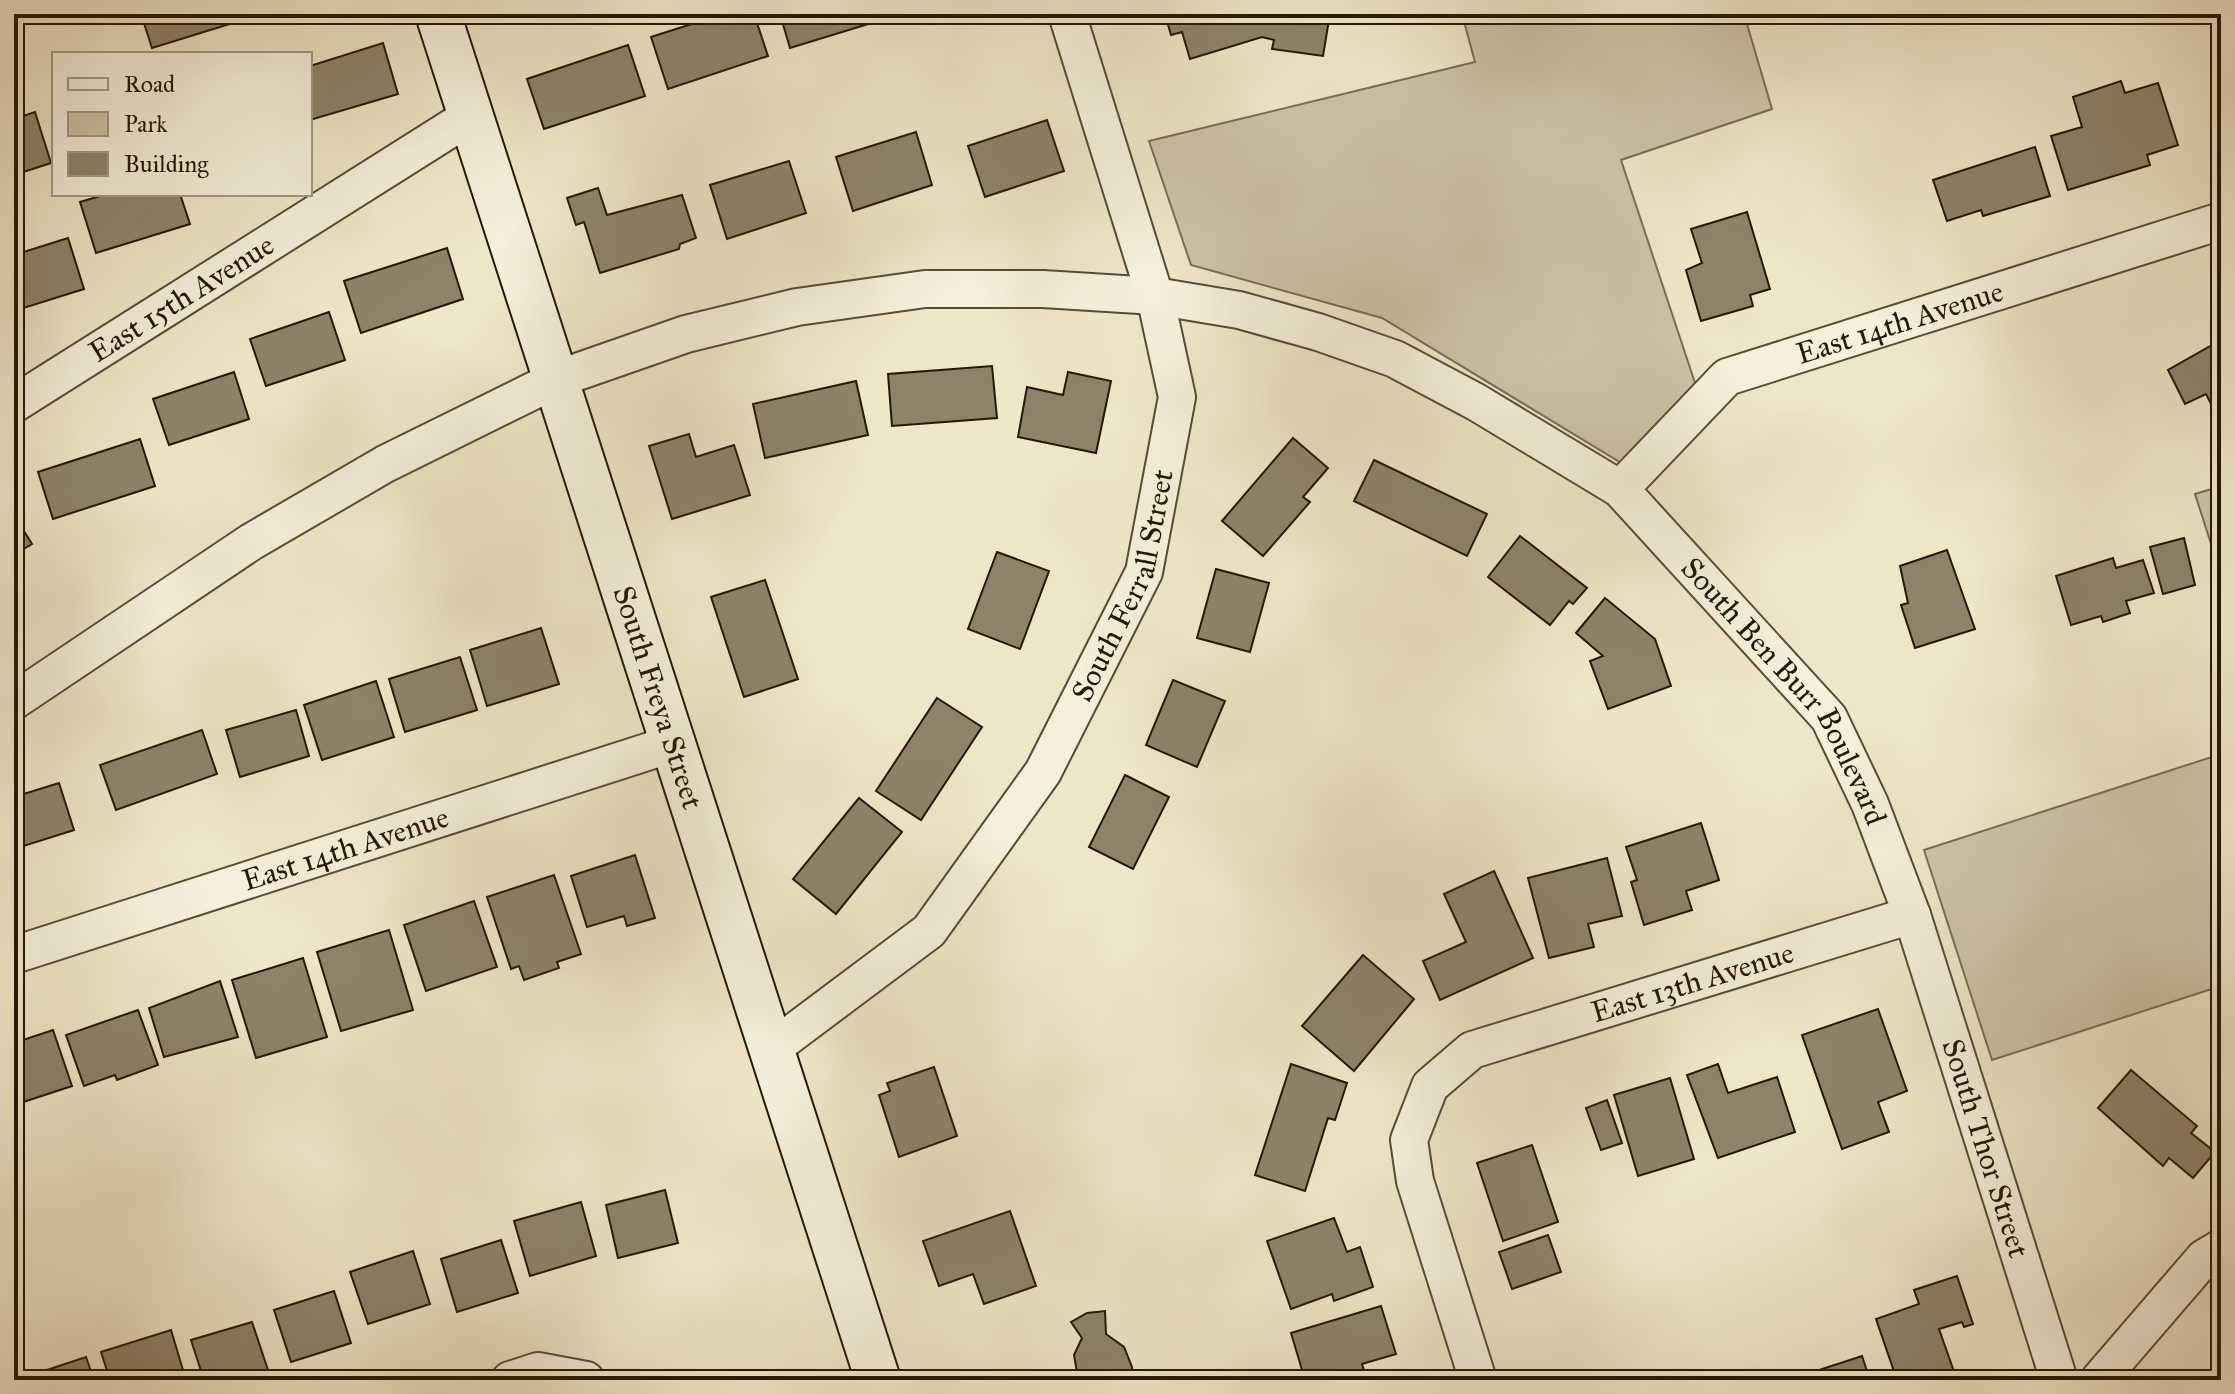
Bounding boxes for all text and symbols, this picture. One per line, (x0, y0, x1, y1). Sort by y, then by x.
legend (52, 52, 312, 196)
text: Road (124, 69, 175, 99)
text: Park (124, 109, 168, 139)
text: Building (124, 149, 209, 179)
street label: East 15th Avenue (82, 227, 281, 370)
street label: East 14th Avenue (1792, 273, 2007, 372)
street label: South Ferrall Street (1064, 466, 1181, 707)
street label: South Ben Burr Boulevard (1674, 550, 1894, 830)
street label: South Freya Street (605, 581, 711, 814)
street label: East 14th Avenue (238, 799, 453, 899)
street label: East 13th Avenue (1587, 934, 1798, 1030)
street label: South Thor Street (1934, 1035, 2037, 1262)

